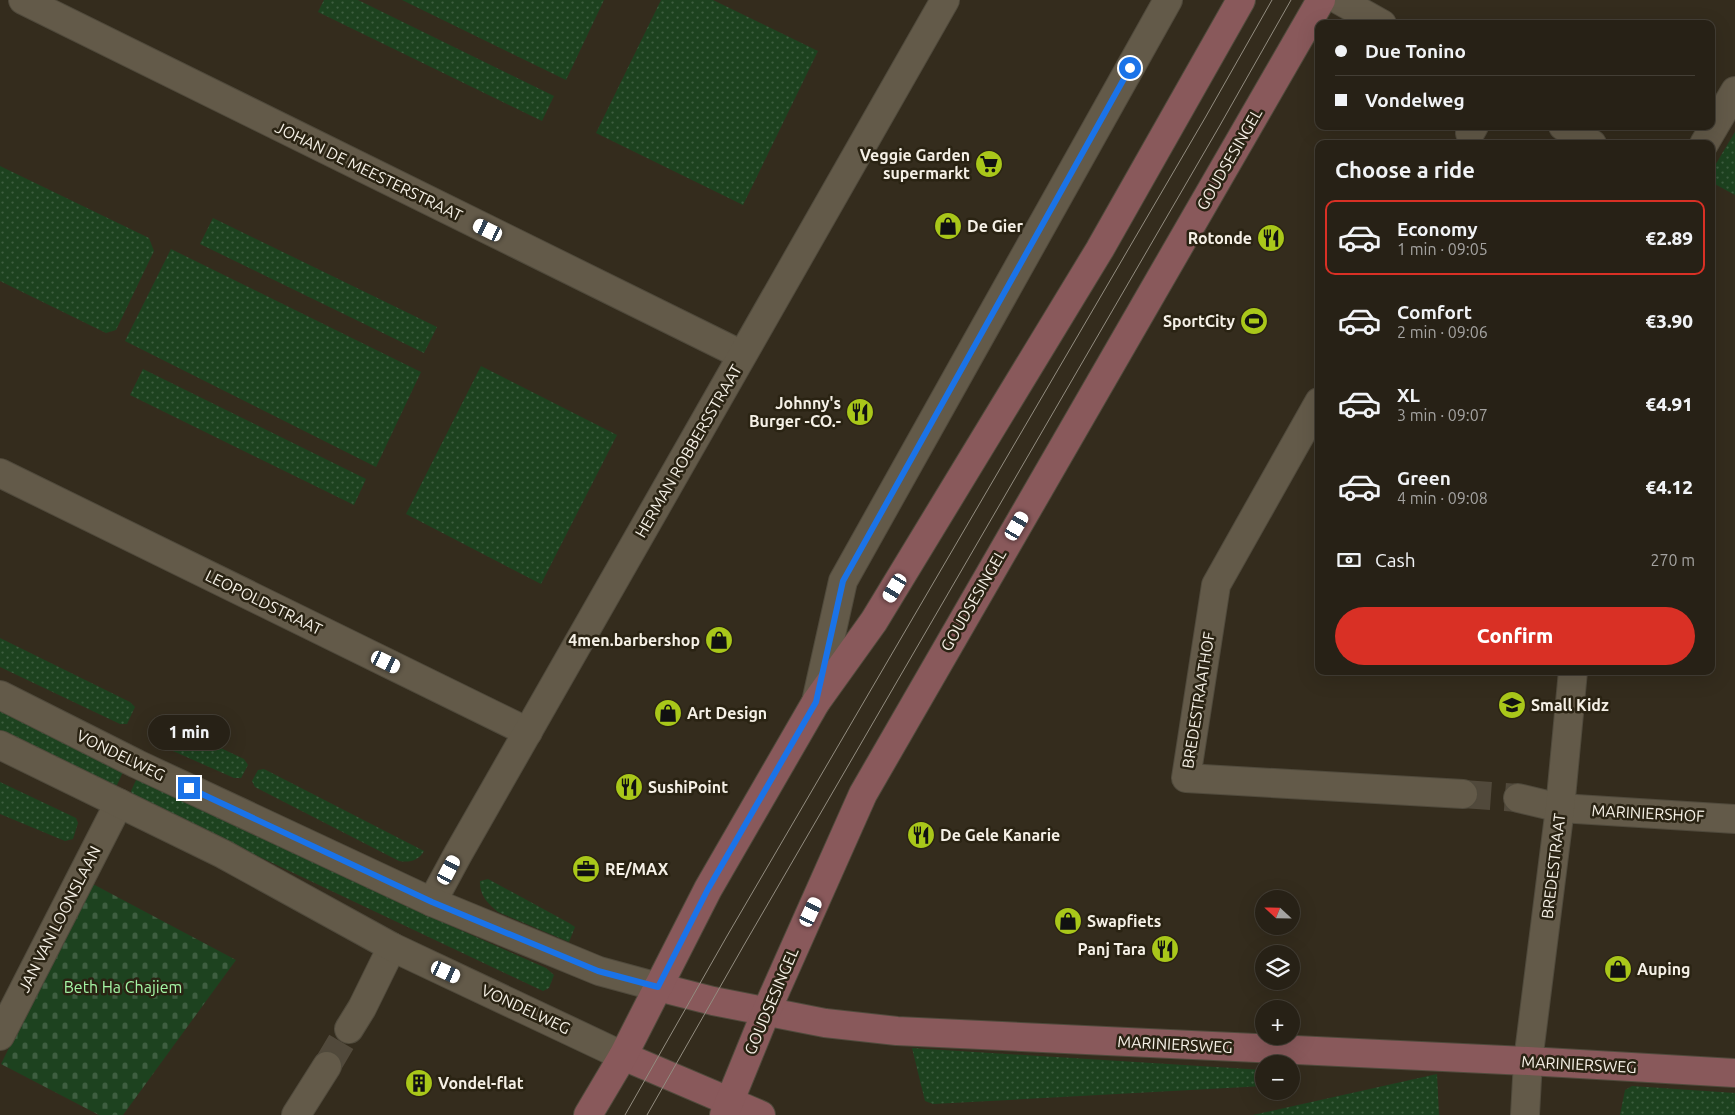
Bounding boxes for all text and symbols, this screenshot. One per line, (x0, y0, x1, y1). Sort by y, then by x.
text: Due Tonino (1365, 40, 1466, 62)
route start (1119, 57, 1141, 79)
text: Vondelweg (1365, 89, 1465, 111)
street label: GOUDSESINGEL (1193, 105, 1265, 213)
street label: JOHAN DE MEESTERSTRAAT (272, 118, 466, 224)
place label: Veggie Garden supermarkt (860, 146, 970, 182)
supermarket icon: Veggie Garden supermarkt (974, 149, 1004, 179)
text: Choose a ride (1335, 157, 1475, 182)
shop icon: De Gier (933, 211, 963, 241)
icon: car (1337, 215, 1382, 260)
car (471, 217, 504, 243)
place label: De Gier (967, 217, 1023, 235)
text: Economy (1397, 218, 1478, 240)
restaurant icon: Rotonde (1256, 223, 1286, 253)
text: €2.89 (1645, 227, 1693, 249)
place label: Rotonde (1188, 229, 1252, 247)
text: 1 min · 09:05 (1397, 240, 1488, 258)
icon: car (1337, 298, 1382, 343)
text: Comfort (1397, 301, 1472, 323)
sports icon: SportCity (1239, 306, 1269, 336)
text: €3.90 (1645, 310, 1693, 332)
place label: SportCity (1163, 312, 1235, 330)
text: 2 min · 09:06 (1397, 323, 1488, 341)
street label: HERMAN ROBBERSSTRAAT (631, 361, 745, 541)
icon: car (1337, 381, 1382, 426)
text: XL (1397, 384, 1420, 406)
text: €4.91 (1645, 393, 1693, 415)
place label: Johnny's Burger -CO.- (749, 394, 841, 430)
restaurant icon: Johnny's Burger -CO.- (845, 397, 875, 427)
text: 3 min · 09:07 (1397, 406, 1488, 424)
icon: car (1337, 464, 1382, 509)
text: Green (1397, 467, 1451, 489)
text: €4.12 (1645, 476, 1693, 498)
text: 4 min · 09:08 (1397, 489, 1488, 507)
car (1003, 509, 1030, 543)
street label: GOUDSESINGEL (937, 546, 1009, 654)
icon: cash (1335, 546, 1363, 574)
text: Cash (1375, 549, 1416, 571)
text: 270 m (1650, 551, 1695, 569)
street label: LEOPOLDSTRAAT (203, 566, 325, 638)
car (880, 571, 909, 605)
button: Confirm (1335, 607, 1695, 665)
shop icon: 4men.barbershop (704, 625, 734, 655)
street label: BREDESTRAATHOF (1178, 630, 1218, 770)
place label: 4men.barbershop (568, 631, 700, 649)
car (369, 649, 402, 675)
school or university icon: Small Kidz (1497, 690, 1527, 720)
place label: Small Kidz (1531, 696, 1609, 714)
shop icon: Art Design (653, 698, 683, 728)
place label: Art Design (687, 704, 767, 722)
callout: 1 min (148, 716, 230, 750)
text: 1 min (169, 723, 209, 741)
street label: VONDELWEG (74, 726, 168, 784)
restaurant icon: SushiPoint (614, 772, 644, 802)
route end (178, 777, 200, 799)
place label: SushiPoint (648, 778, 728, 796)
street label: MARINIERSHOF (1591, 801, 1705, 825)
street label: BREDESTRAAT (1538, 812, 1568, 920)
restaurant icon: De Gele Kanarie (906, 820, 936, 850)
place label: De Gele Kanarie (940, 826, 1060, 844)
street label: JAN VAN LOONSLAAN (14, 843, 104, 995)
car (435, 853, 462, 887)
office icon: RE/MAX (571, 854, 601, 884)
place label: RE/MAX (605, 860, 669, 878)
north arrow (1255, 890, 1300, 935)
map controls (1255, 890, 1300, 1100)
car (797, 895, 824, 929)
shop icon: Swapfiets (1053, 906, 1083, 936)
place label: Swapfiets (1087, 912, 1161, 930)
restaurant icon: Panj Tara (1150, 934, 1180, 964)
place label: Panj Tara (1077, 940, 1146, 958)
street label: GOUDSESINGEL (740, 945, 802, 1057)
button: layers (1255, 945, 1300, 990)
shop icon: Auping (1603, 954, 1633, 984)
car (429, 959, 462, 985)
place label: Auping (1637, 960, 1690, 978)
park label: Beth Ha Chajiem (64, 978, 182, 996)
street label: VONDELWEG (479, 981, 573, 1037)
button: + (1255, 1000, 1300, 1045)
street label: MARINIERSWEG (1117, 1032, 1233, 1056)
street label: MARINIERSWEG (1521, 1052, 1637, 1076)
button: − (1255, 1055, 1300, 1100)
building icon: Vondel-flat (404, 1068, 434, 1098)
place label: Vondel-flat (438, 1074, 524, 1092)

